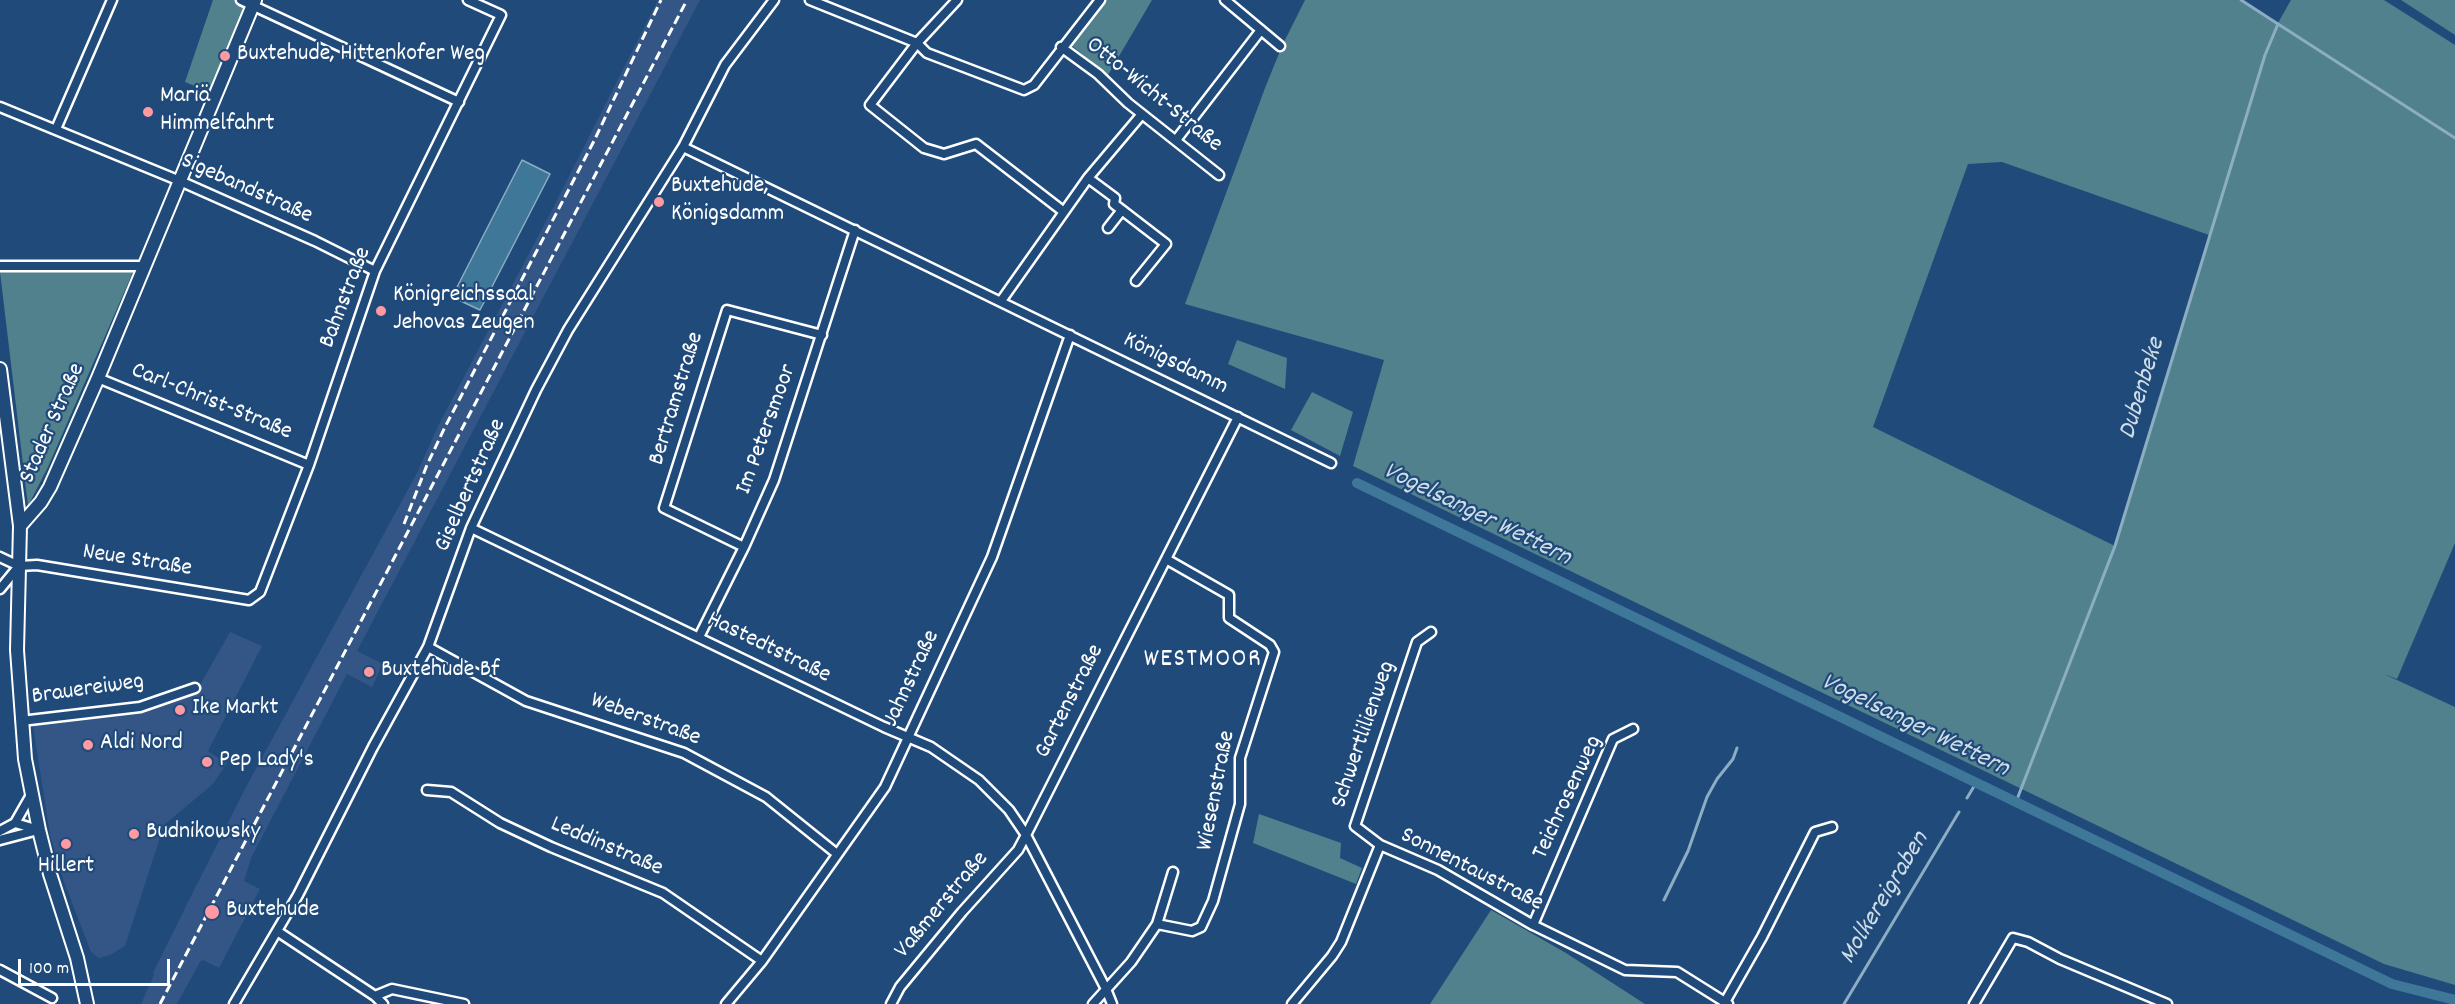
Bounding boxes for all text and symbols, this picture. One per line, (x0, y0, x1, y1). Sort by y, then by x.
street label: Otto-Wicht-Straße (1079, 32, 1227, 160)
place label: Buxtehude, Hittenkofer Weg (237, 42, 485, 70)
marker: Buxtehude, Hittenkofer Weg (218, 49, 232, 63)
place label: Mariä Himmelfahrt (160, 84, 274, 140)
marker: Mariä Himmelfahrt (141, 105, 155, 119)
street label: Sigebandstraße (176, 148, 316, 232)
place label: Buxtehude, Königsdamm (671, 174, 784, 230)
marker: Buxtehude, Königsdamm (652, 195, 666, 209)
street label: Bahnstraße (315, 243, 379, 353)
place label: Königreichssaal Jehovas Zeugen (393, 283, 534, 339)
marker: Königreichssaal Jehovas Zeugen (374, 304, 388, 318)
street label: Königsdamm (1118, 327, 1232, 403)
street label: Bertramstraße (644, 329, 712, 469)
water label: Dubenbeke (2114, 335, 2174, 443)
street label: Carl-Christ-Straße (126, 358, 296, 448)
street label: Stader Straße (15, 359, 93, 489)
street label: Im Petersmoor (731, 361, 805, 499)
street label: Giselbertstraße (430, 415, 514, 557)
water label: Vogelsanger Wettern (1377, 457, 1575, 575)
street label: Neue Straße (80, 539, 194, 585)
street label: Hastedtstraße (701, 607, 835, 691)
street label: Jahnstraße (878, 626, 948, 732)
street label: Gartenstraße (1030, 640, 1112, 764)
district label: WESTMOOR (1144, 645, 1262, 677)
place label: Buxtehude Bf (381, 658, 500, 686)
street label: Schwertlilienweg (1326, 658, 1404, 812)
marker: Buxtehude Bf (362, 665, 376, 679)
water label: Vogelsanger Wettern (1815, 668, 2013, 786)
street label: Brauereiweg (30, 669, 146, 713)
street label: Weberstraße (586, 688, 704, 754)
place label: Ike Markt (192, 696, 278, 724)
marker: Ike Markt (173, 703, 187, 717)
street label: Wiesenstraße (1192, 729, 1244, 853)
place label: Aldi Nord (100, 731, 183, 759)
street label: Teichrosenweg (1528, 732, 1610, 864)
marker: Aldi Nord (81, 738, 95, 752)
place label: Pep Lady's (219, 748, 314, 776)
marker: Pep Lady's (200, 755, 214, 769)
street label: Leddinstraße (545, 811, 667, 885)
place label: Budnikowsky (146, 820, 260, 848)
street label: Sonnentaustraße (1395, 823, 1547, 919)
marker: Budnikowsky (127, 827, 141, 841)
water label: Molkereigraben (1834, 827, 1938, 971)
marker: Hillert (59, 837, 73, 851)
street label: Vaßmerstraße (890, 846, 996, 966)
place label: Hillert (38, 854, 94, 882)
place label: Buxtehude (226, 898, 319, 926)
marker: Buxtehude (203, 903, 221, 921)
scale bar (21, 947, 172, 985)
text: 100 m (29, 957, 69, 982)

